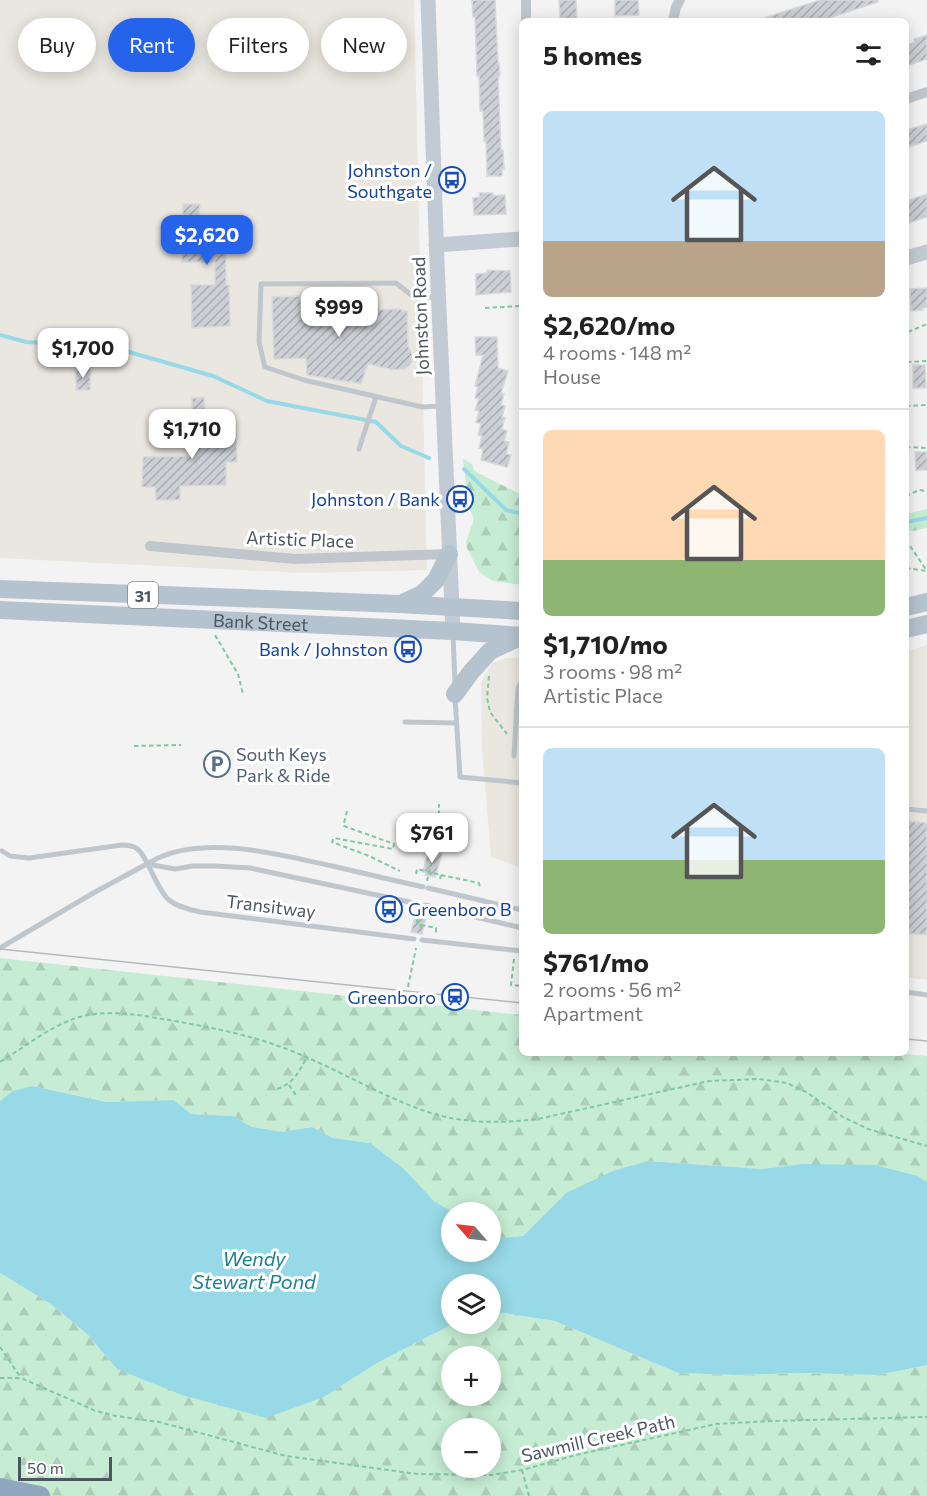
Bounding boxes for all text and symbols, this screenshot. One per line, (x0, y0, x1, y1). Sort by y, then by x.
chip: Buy (18, 18, 96, 72)
chip: Rent (108, 18, 195, 72)
chip: Filters (207, 18, 309, 72)
chip: New (321, 18, 407, 72)
icon: filters (852, 38, 885, 71)
text: 5 homes (543, 39, 642, 70)
icon: home (660, 150, 768, 258)
place label: Johnston / Southgate (347, 159, 432, 202)
bus stop icon: Johnston / Southgate (437, 165, 467, 195)
pin: $2,620 (158, 215, 256, 266)
text: $2,620 (175, 222, 239, 246)
street label: Johnston Road (407, 256, 433, 376)
pin: $999 (303, 287, 375, 338)
text: $999 (315, 294, 363, 318)
text: $2,620/mo (543, 309, 675, 340)
pin: $1,700 (34, 328, 132, 379)
text: $1,700 (52, 335, 114, 359)
text: 4 rooms · 148 m² (543, 340, 691, 364)
text: House (543, 364, 601, 388)
pin: $1,710 (143, 409, 241, 460)
text: $1,710 (163, 416, 221, 440)
icon: home (660, 469, 768, 577)
bus stop icon: Johnston / Bank (445, 484, 475, 514)
place label: Johnston / Bank (311, 488, 440, 510)
street label: Artistic Place (246, 526, 354, 552)
road number: 31 (128, 582, 158, 608)
street label: Bank Street (212, 609, 309, 635)
text: $1,710/mo (543, 628, 668, 659)
bus stop icon: Bank / Johnston (393, 634, 423, 664)
place label: Bank / Johnston (259, 638, 388, 660)
text: 3 rooms · 98 m² (543, 659, 682, 683)
text: Artistic Place (543, 683, 663, 707)
place label: South Keys Park & Ride (236, 743, 330, 786)
parking icon: South Keys Park & Ride (202, 749, 232, 779)
icon: home (660, 787, 768, 895)
pin: $761 (396, 813, 468, 864)
text: $761 (410, 820, 454, 844)
street label: Transitway (225, 890, 317, 922)
bus stop icon: Greenboro B (374, 894, 404, 924)
place label: Greenboro B (408, 898, 511, 920)
text: $761/mo (543, 946, 649, 977)
text: 2 rooms · 56 m² (543, 977, 681, 1001)
station icon: Greenboro (440, 982, 470, 1012)
place label: Greenboro (348, 986, 436, 1008)
text: Apartment (543, 1001, 643, 1025)
north arrow (441, 1202, 501, 1262)
map controls (441, 1202, 501, 1478)
water label: Wendy Stewart Pond (192, 1246, 317, 1293)
button: layers (441, 1274, 501, 1334)
button: + (441, 1346, 501, 1406)
street label: Sawmill Creek Path (519, 1410, 677, 1466)
button: − (441, 1418, 501, 1478)
scale bar (18, 1454, 112, 1482)
text: 50 m (27, 1458, 64, 1477)

